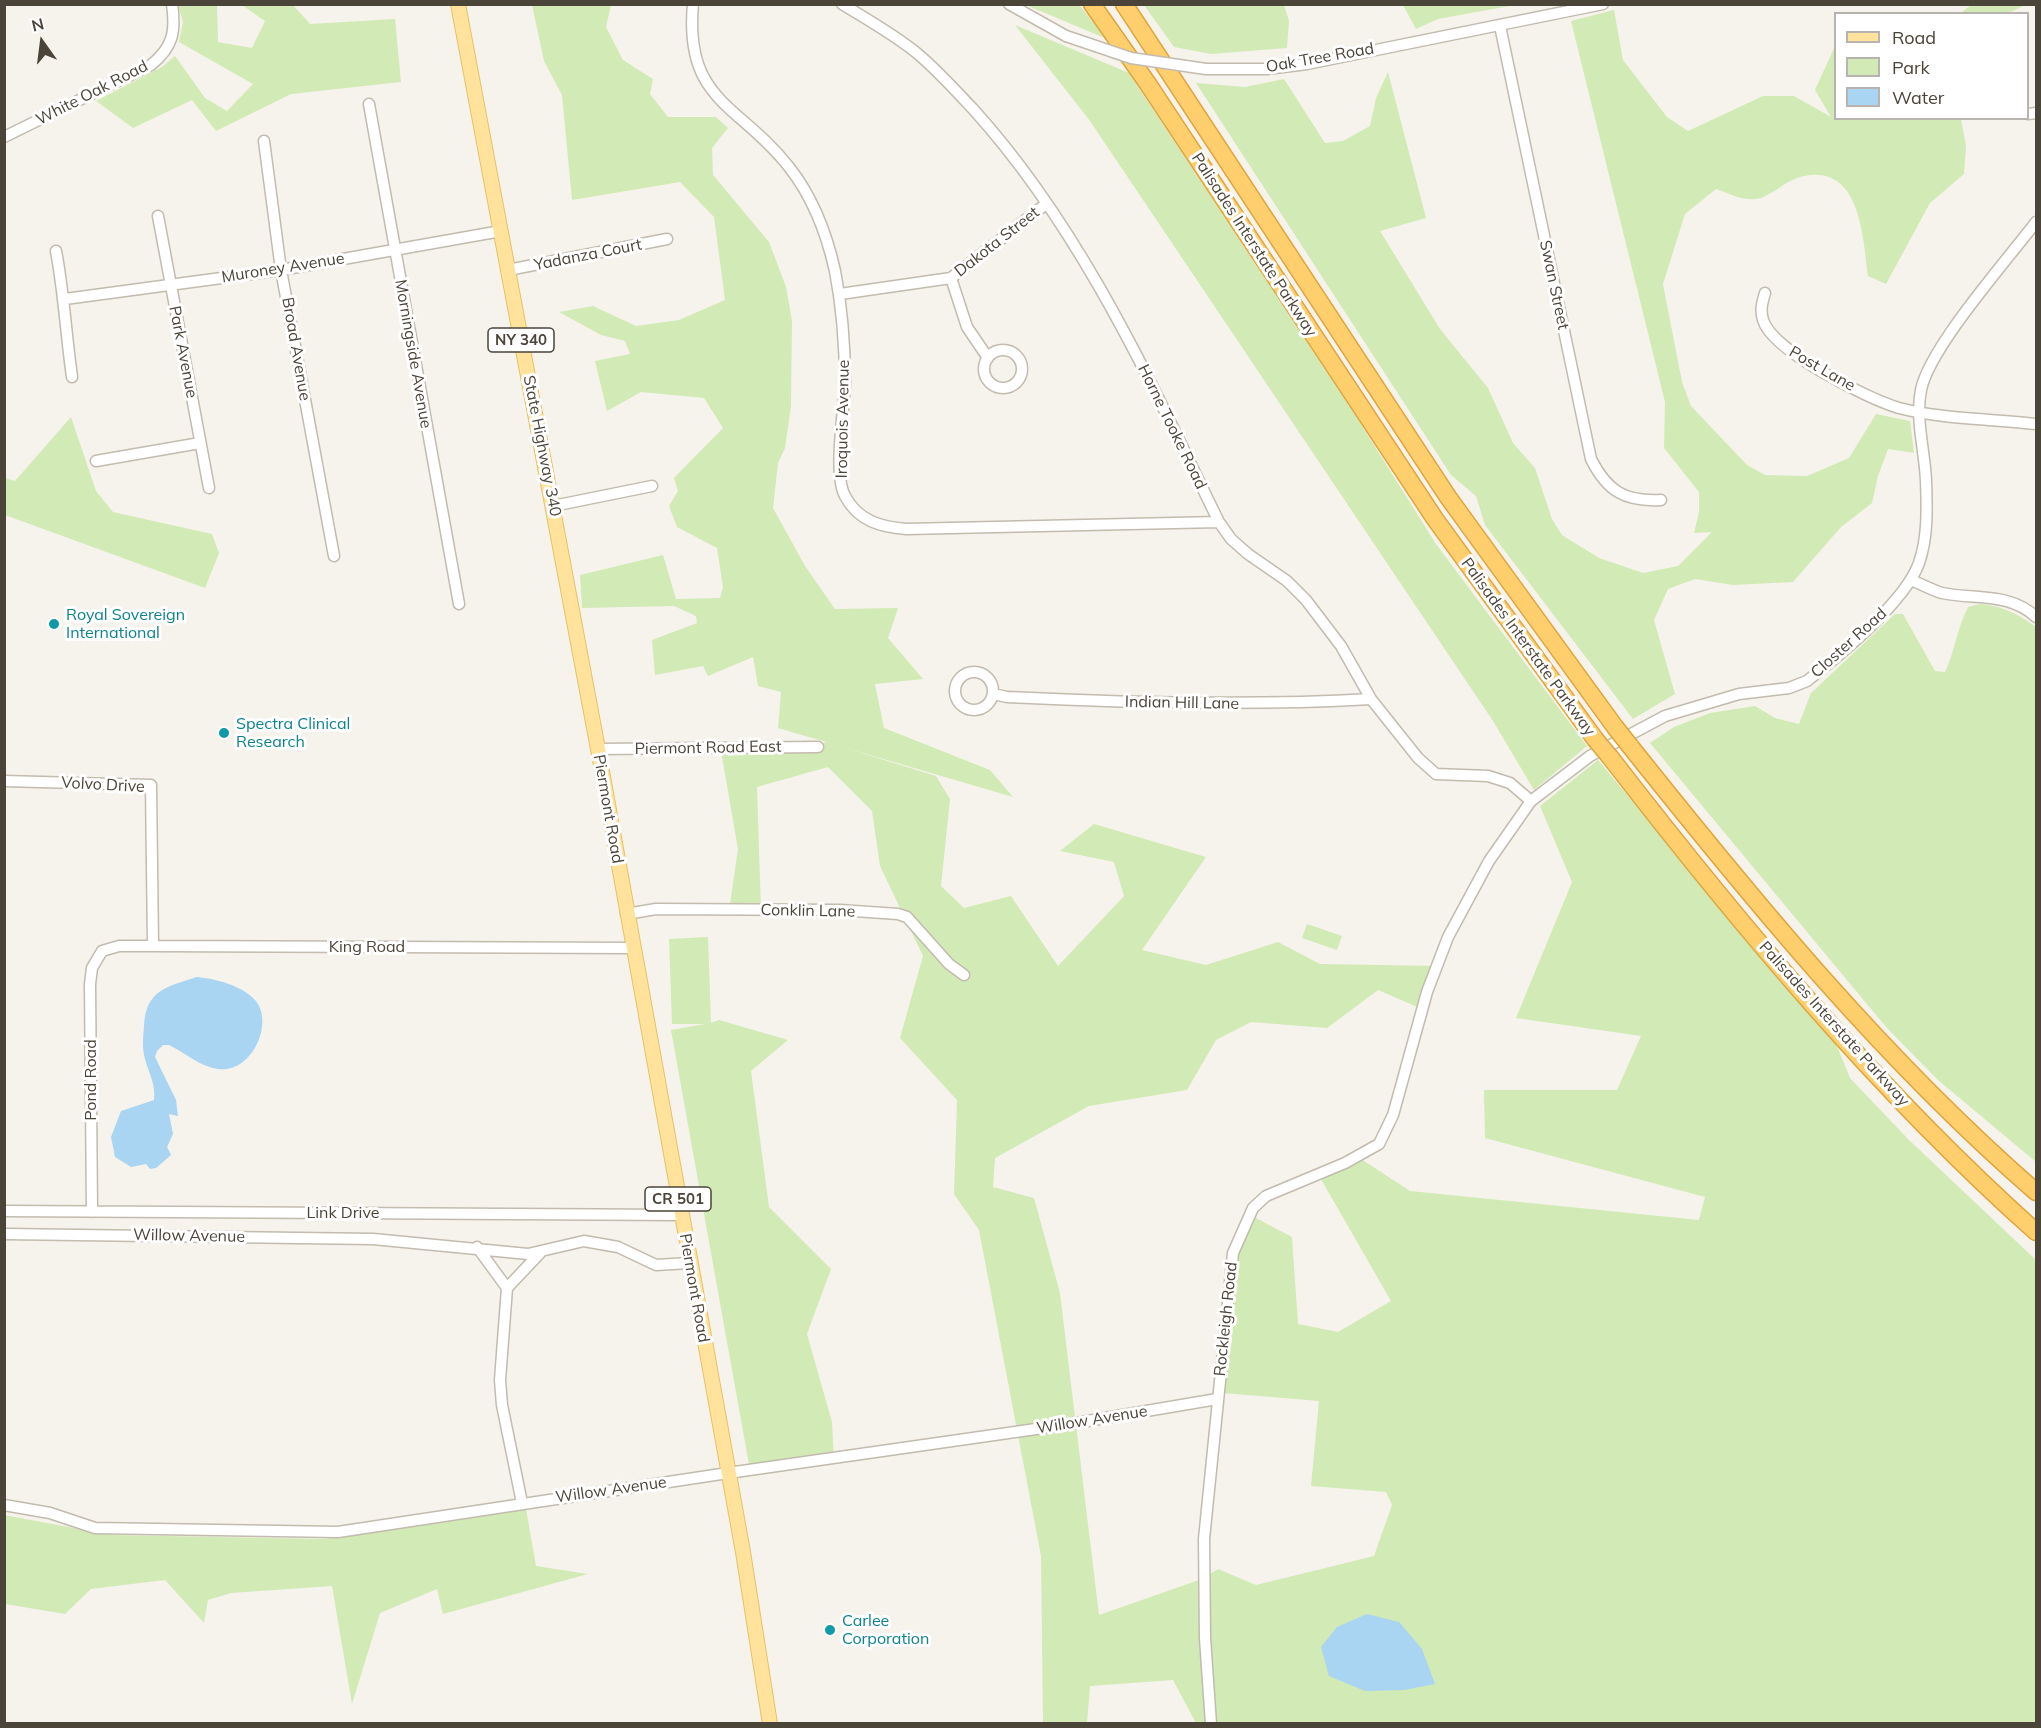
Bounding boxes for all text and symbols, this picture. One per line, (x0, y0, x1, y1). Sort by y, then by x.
north arrow (12, 12, 72, 72)
legend (1834, 12, 2029, 120)
text: N (29, 13, 46, 36)
text: Road (1892, 26, 1936, 49)
street label: Oak Tree Road (1265, 39, 1375, 77)
text: Park (1892, 56, 1930, 79)
street label: White Oak Road (33, 57, 151, 129)
text: Water (1892, 86, 1944, 109)
street label: Palisades Interstate Parkway (1187, 149, 1321, 341)
street label: Dakota Street (951, 203, 1043, 281)
street label: Yadanza Court (533, 235, 643, 275)
street label: Swan Street (1535, 238, 1573, 332)
street label: Muroney Avenue (220, 249, 346, 287)
street label: Morningside Avenue (390, 278, 436, 430)
street label: Broad Avenue (277, 296, 315, 402)
street label: Park Avenue (165, 304, 201, 400)
road number: NY 340 (488, 328, 554, 352)
street label: Post Lane (1785, 342, 1859, 396)
street label: Iroquois Avenue (832, 360, 854, 478)
street label: Horne Tooke Road (1133, 362, 1211, 492)
street label: State Highway 340 (519, 374, 565, 518)
street label: Palisades Interstate Parkway (1457, 554, 1599, 740)
street label: Closter Road (1807, 604, 1891, 682)
place label: Royal Sovereign International (66, 605, 185, 643)
marker: Royal Sovereign International (47, 617, 61, 631)
street label: Indian Hill Lane (1125, 692, 1239, 714)
place label: Spectra Clinical Research (236, 714, 350, 752)
marker: Spectra Clinical Research (217, 726, 231, 740)
street label: Piermont Road East (634, 737, 782, 759)
street label: Piermont Road (589, 753, 627, 865)
street label: Volvo Drive (61, 773, 145, 797)
street label: Conklin Lane (760, 901, 856, 921)
street label: King Road (329, 937, 405, 957)
street label: Palisades Interstate Parkway (1755, 938, 1913, 1110)
street label: Pond Road (81, 1039, 101, 1121)
road number: CR 501 (645, 1187, 711, 1211)
street label: Link Drive (307, 1203, 379, 1223)
street label: Willow Avenue (133, 1225, 245, 1247)
street label: Piermont Road (675, 1232, 713, 1344)
street label: Rockleigh Road (1210, 1261, 1242, 1377)
street label: Willow Avenue (1035, 1402, 1149, 1438)
street label: Willow Avenue (554, 1473, 668, 1507)
place label: Carlee Corporation (842, 1611, 929, 1649)
marker: Carlee Corporation (823, 1623, 837, 1637)

